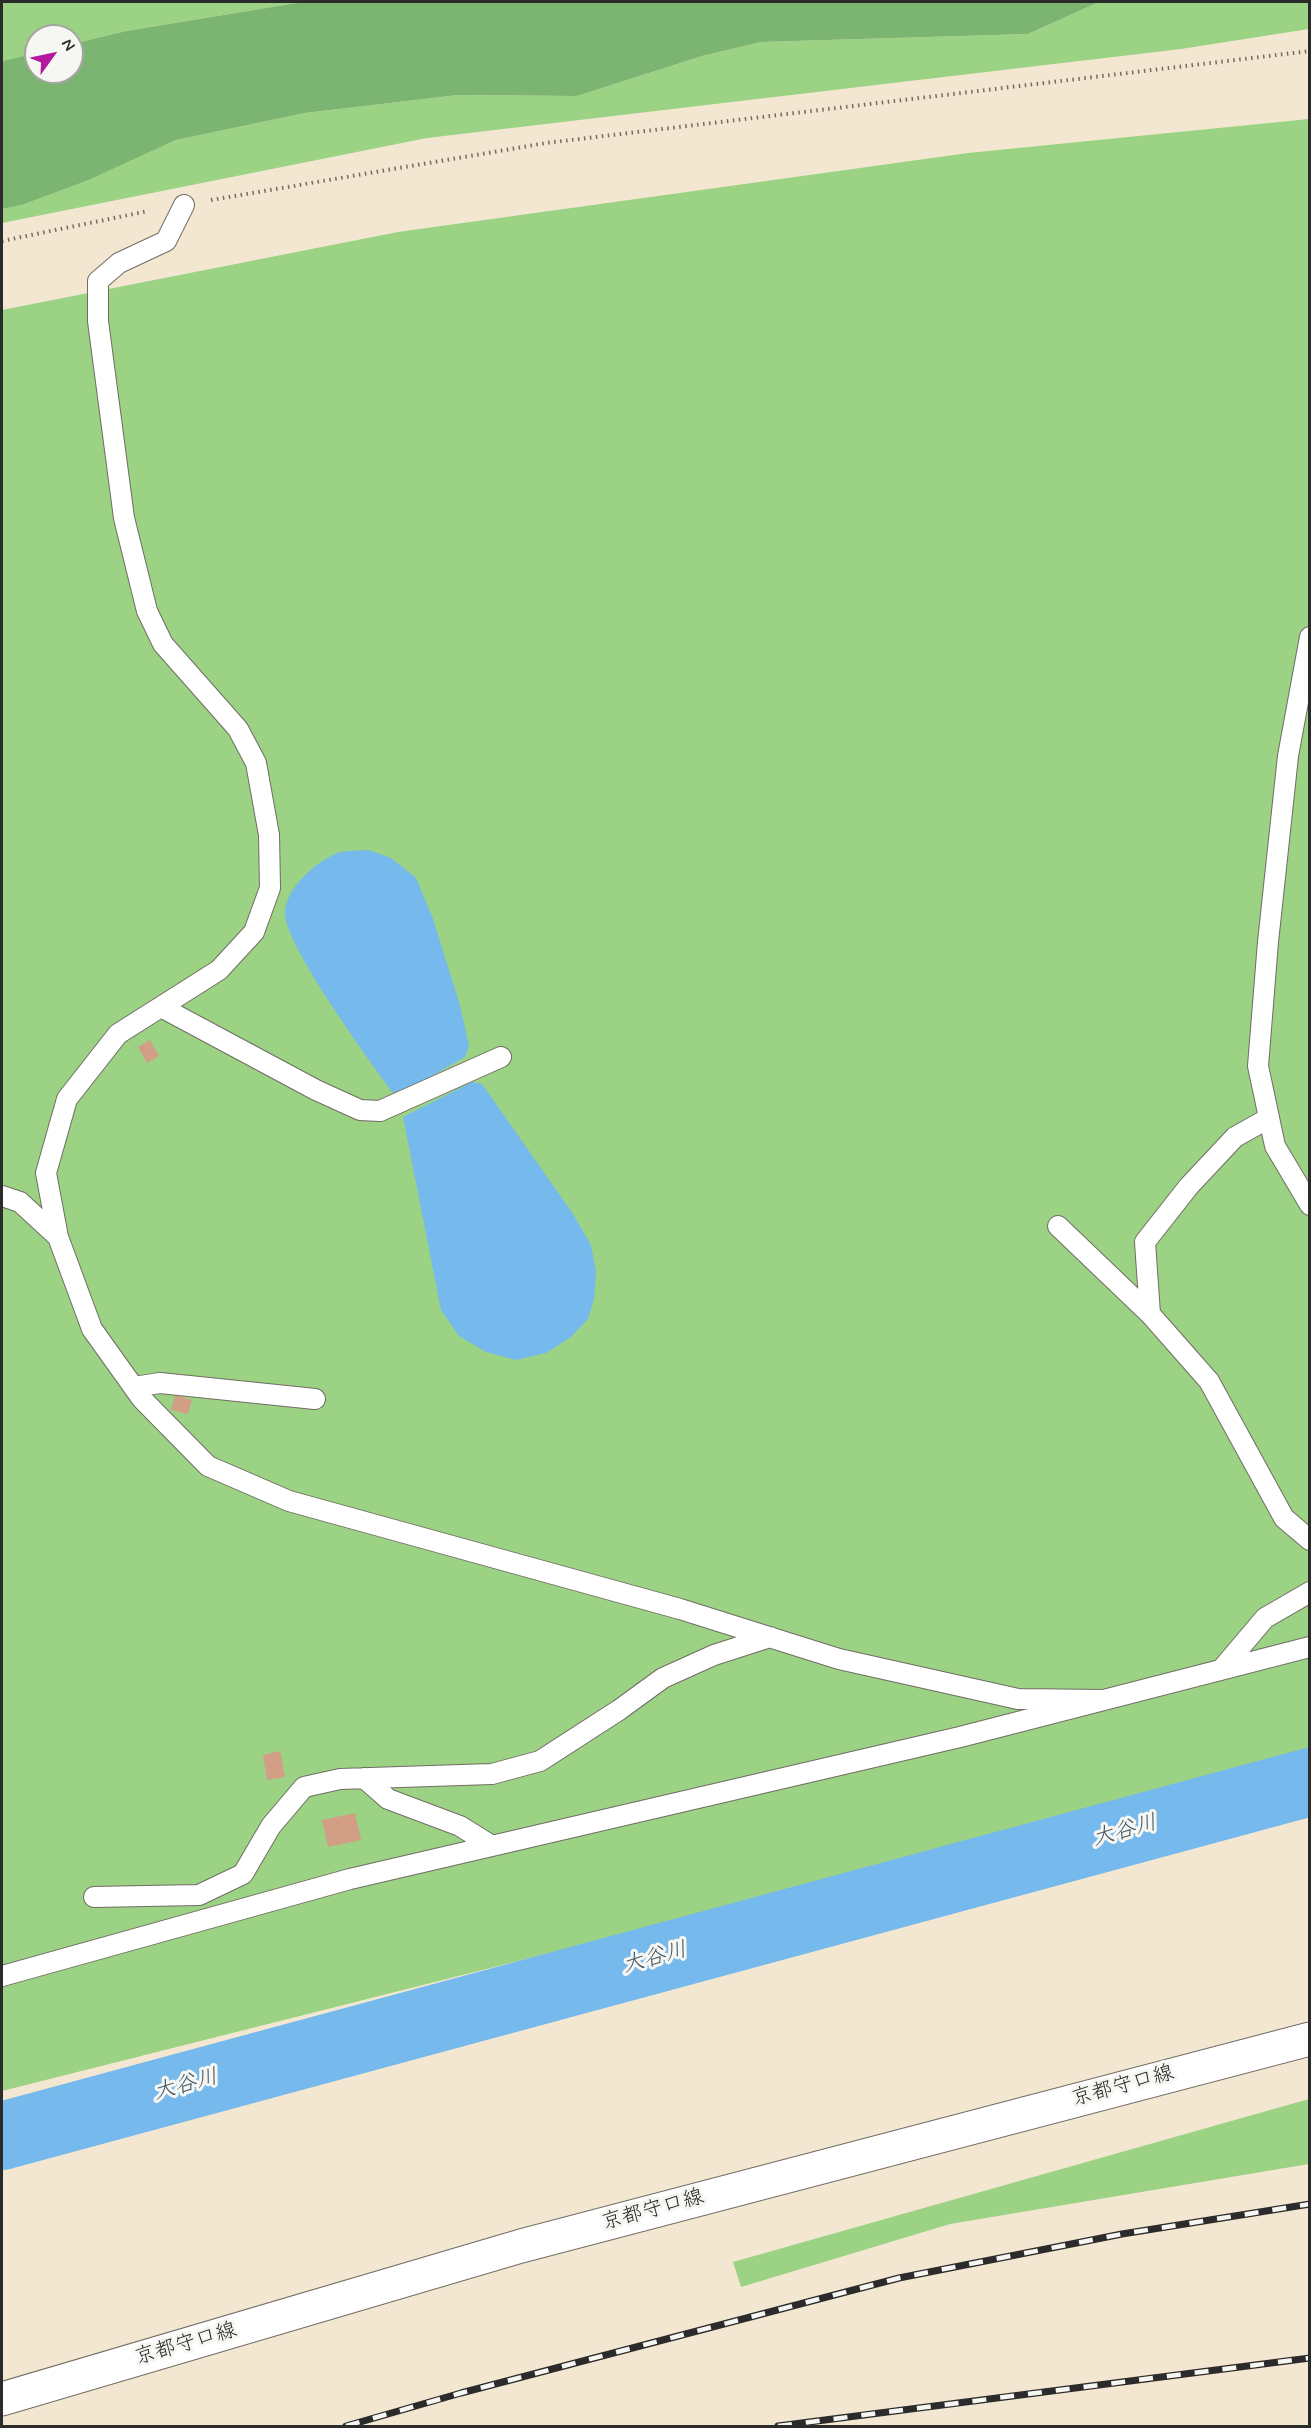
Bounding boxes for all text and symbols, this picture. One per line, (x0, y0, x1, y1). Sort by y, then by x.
north arrow (24, 24, 84, 84)
text: N (56, 35, 80, 55)
water label: 大谷川 (1090, 1811, 1160, 1853)
water label: 大谷川 (620, 1938, 690, 1980)
street label: 京都守口線 (1069, 2061, 1177, 2113)
water label: 大谷川 (151, 2065, 221, 2107)
street label: 京都守口線 (599, 2185, 707, 2237)
street label: 京都守口線 (132, 2318, 240, 2372)

